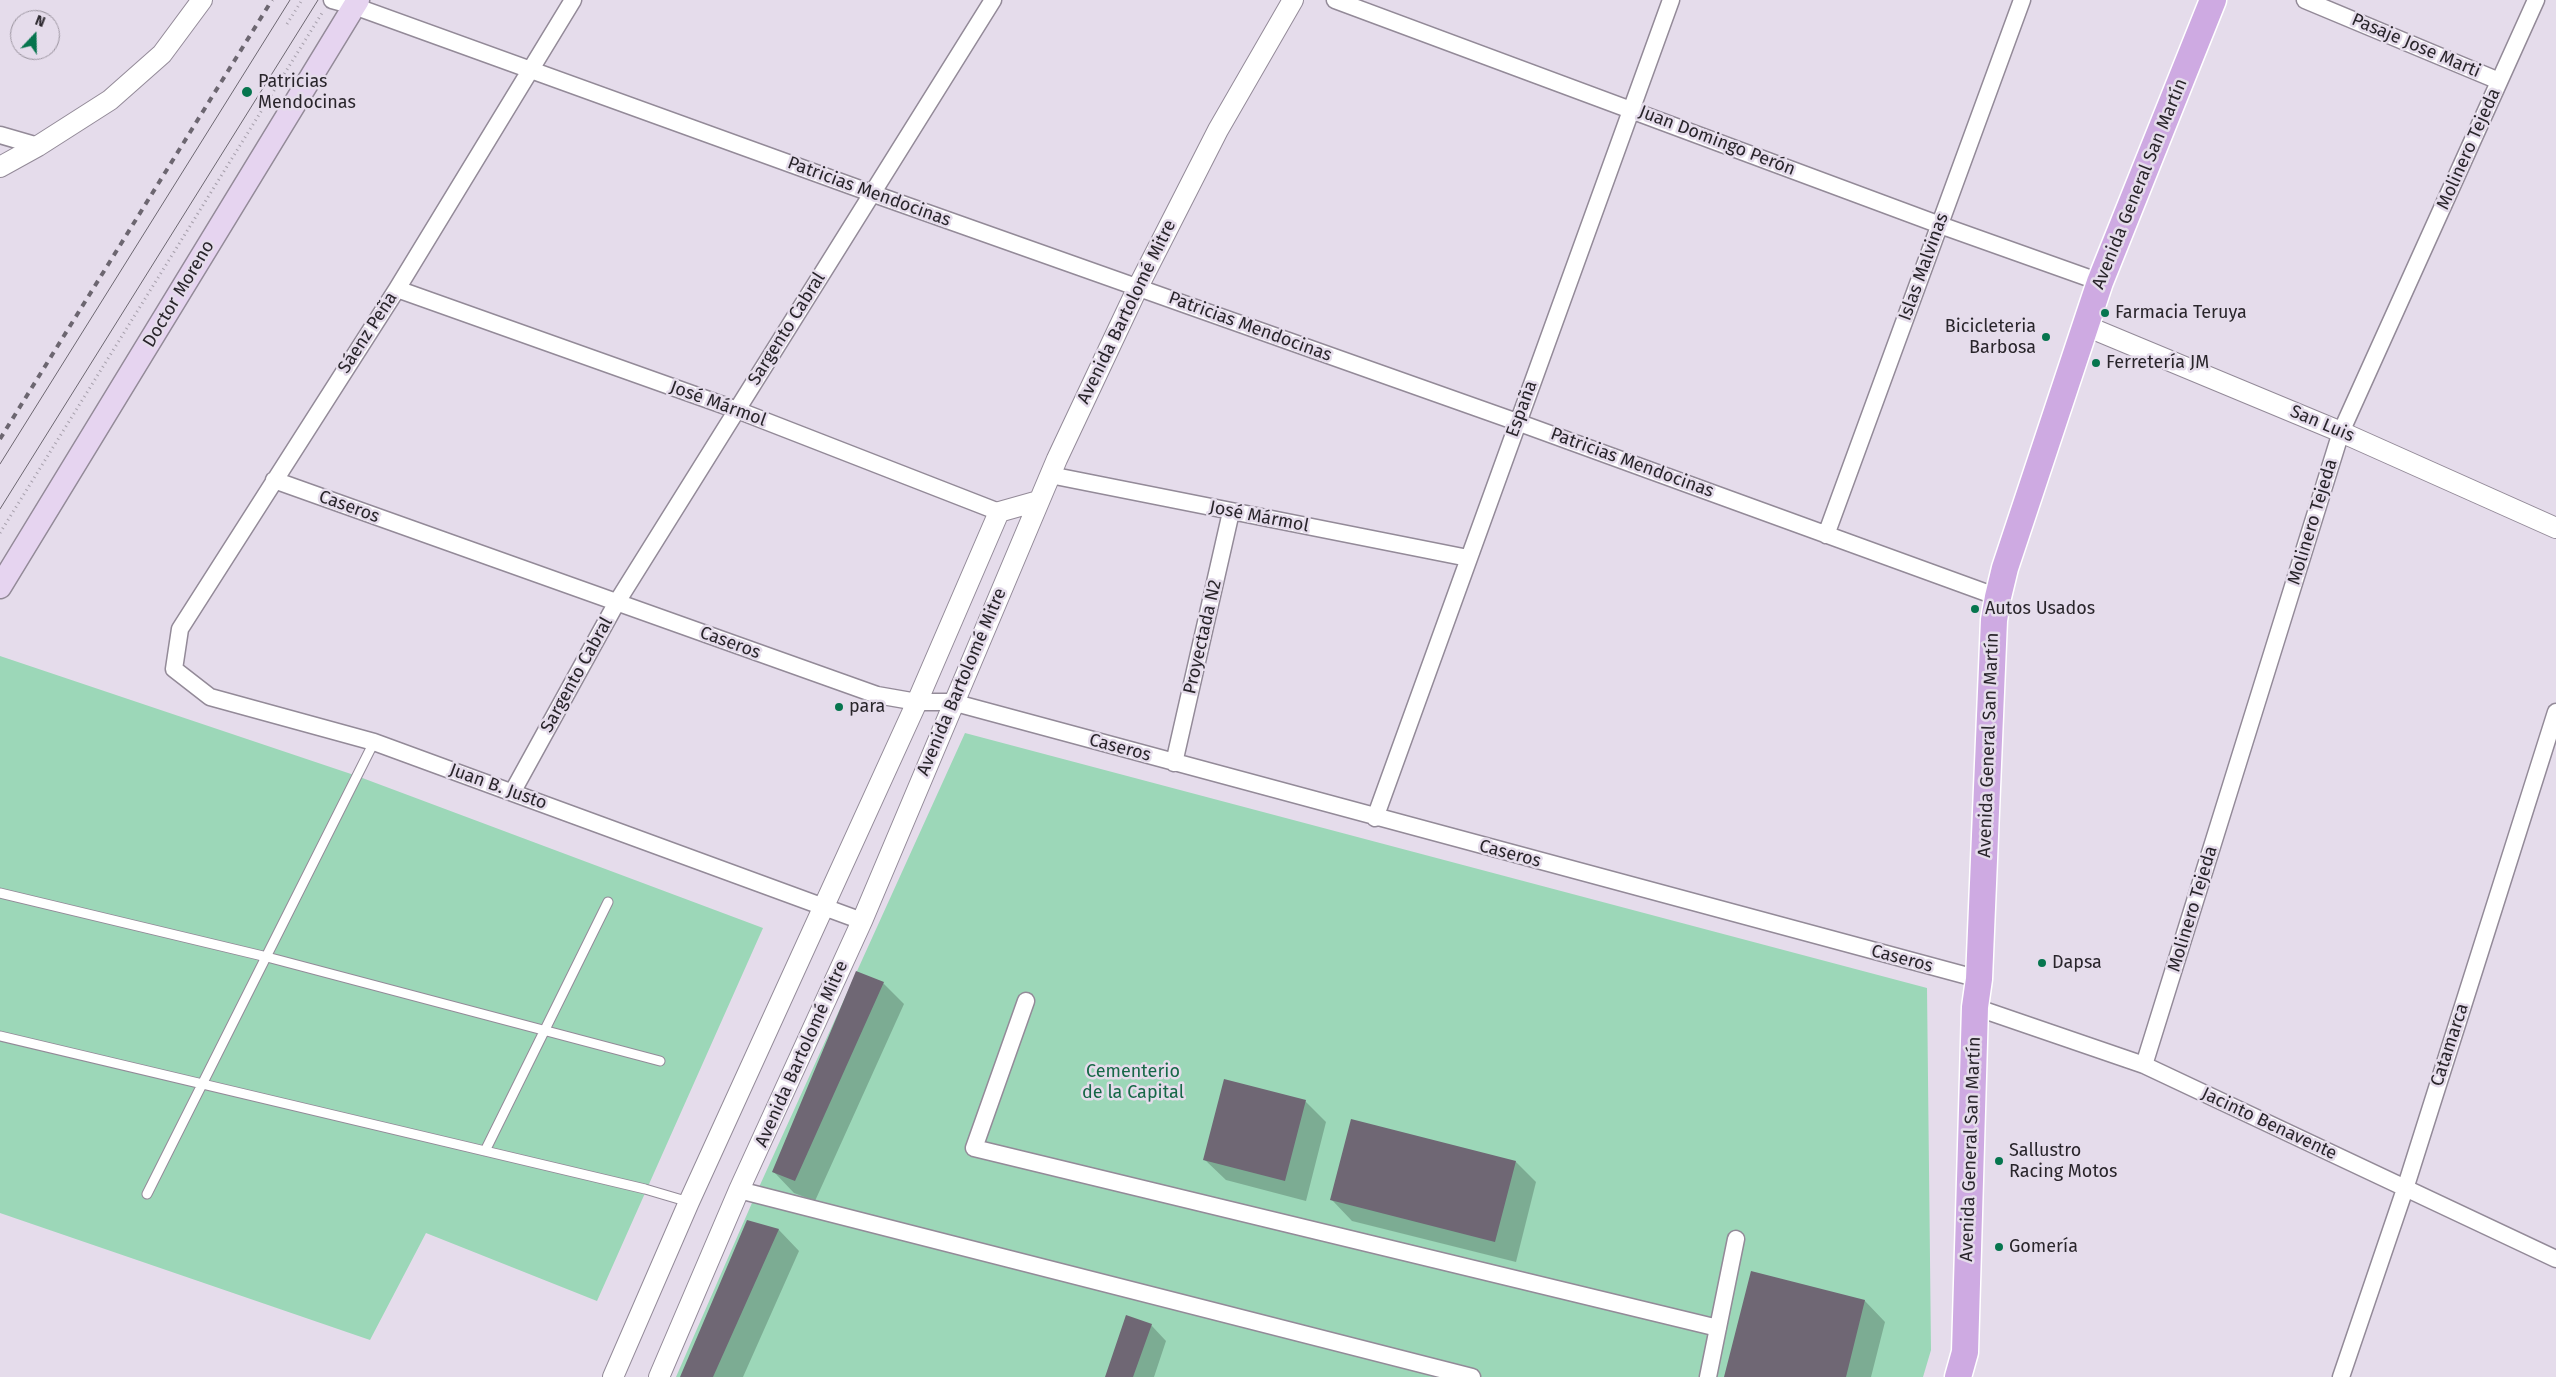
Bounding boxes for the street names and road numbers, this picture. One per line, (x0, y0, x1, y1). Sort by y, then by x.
street label: Pasaje Jose Marti (2348, 9, 2484, 83)
street label: Avenida General San Martín (2088, 76, 2192, 292)
street label: Molinero Tejeda (2433, 85, 2505, 213)
street label: Juan Domingo Perón (1636, 101, 1798, 181)
street label: Patricias Mendocinas (784, 152, 954, 232)
street label: Islas Malvinas (1895, 210, 1953, 324)
street label: Avenida Bartolomé Mitre (1073, 217, 1181, 407)
street label: Doctor Moreno (139, 237, 219, 351)
street label: Sargento Cabral (744, 269, 830, 389)
street label: Patricias Mendocinas (1165, 287, 1335, 367)
street label: Sáenz Peña (334, 288, 402, 378)
street label: José Mármol (667, 377, 769, 431)
street label: España (1502, 378, 1542, 440)
street label: San Luis (2287, 401, 2357, 447)
street label: Patricias Mendocinas (1547, 423, 1717, 503)
street label: Molinero Tejeda (2284, 456, 2342, 588)
street label: Caseros (316, 486, 382, 528)
street label: José Mármol (1207, 497, 1311, 537)
street label: Proyectada N2 (1179, 578, 1227, 696)
street label: Avenida Bartolomé Mitre (913, 585, 1011, 779)
street label: Sargento Cabral (536, 613, 618, 737)
street label: Caseros (697, 622, 763, 664)
street label: Avenida General San Martín (1974, 632, 2004, 858)
street label: Caseros (1087, 729, 1153, 767)
street label: Juan B. Justo (446, 759, 550, 815)
street label: Caseros (1477, 835, 1543, 873)
street label: Molinero Tejeda (2164, 843, 2222, 975)
street label: Caseros (1869, 940, 1935, 978)
street label: Avenida Bartolomé Mitre (751, 957, 853, 1151)
street label: Catamarca (2426, 1001, 2474, 1089)
street label: Avenida General San Martín (1956, 1036, 1986, 1262)
street label: Jacinto Benavente (2198, 1083, 2340, 1165)

